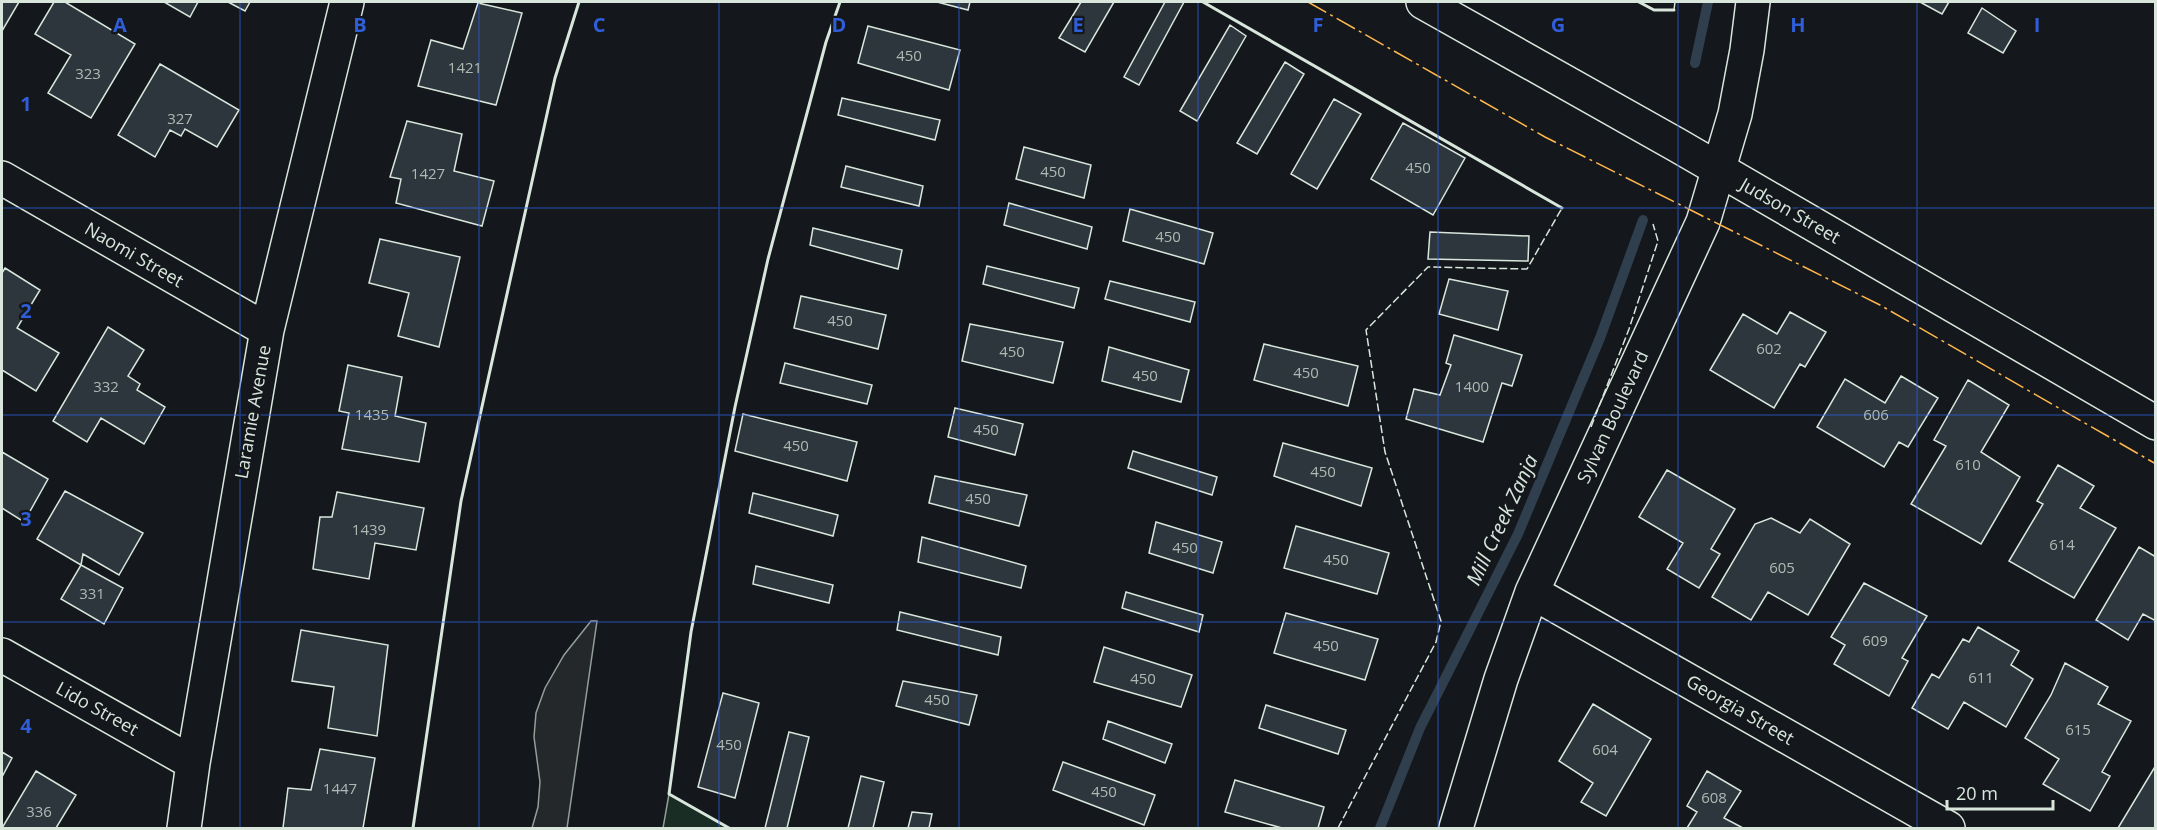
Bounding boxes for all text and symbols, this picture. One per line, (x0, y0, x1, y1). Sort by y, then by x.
text: A (113, 11, 127, 38)
text: B (353, 11, 367, 38)
text: C (593, 11, 606, 38)
text: D (832, 11, 846, 38)
text: E (1072, 11, 1084, 38)
text: F (1313, 11, 1323, 38)
text: G (1551, 11, 1565, 38)
text: H (1790, 11, 1806, 38)
text: I (2034, 11, 2040, 38)
house number: 450 (896, 45, 922, 65)
house number: 1421 (448, 57, 482, 77)
house number: 323 (75, 63, 101, 83)
text: 1 (20, 90, 32, 117)
house number: 327 (167, 108, 193, 128)
house number: 450 (1405, 157, 1431, 177)
house number: 450 (1040, 161, 1066, 181)
house number: 1427 (411, 163, 445, 183)
street label: Judson Street (1734, 171, 1845, 249)
street label: Naomi Street (81, 216, 188, 292)
house number: 450 (1155, 226, 1181, 246)
text: 2 (20, 297, 32, 324)
house number: 450 (827, 310, 853, 330)
house number: 602 (1756, 338, 1782, 358)
house number: 450 (999, 341, 1025, 361)
street label: Laramie Avenue (228, 343, 276, 481)
street label: Sylvan Boulevard (1571, 346, 1653, 487)
house number: 450 (1293, 362, 1319, 382)
house number: 450 (1132, 365, 1158, 385)
house number: 332 (93, 376, 119, 396)
house number: 1400 (1455, 376, 1489, 396)
house number: 1435 (355, 404, 389, 424)
house number: 606 (1863, 404, 1889, 424)
house number: 450 (973, 419, 999, 439)
house number: 450 (783, 435, 809, 455)
water label: Mill Creek Zanja (1459, 450, 1544, 590)
house number: 610 (1955, 454, 1981, 474)
house number: 450 (1310, 461, 1336, 481)
house number: 450 (965, 488, 991, 508)
text: 3 (20, 505, 32, 532)
house number: 1439 (352, 519, 386, 539)
house number: 614 (2049, 534, 2075, 554)
house number: 450 (1172, 537, 1198, 557)
house number: 450 (1323, 549, 1349, 569)
house number: 605 (1769, 557, 1795, 577)
house number: 331 (79, 583, 105, 603)
house number: 609 (1862, 630, 1888, 650)
house number: 450 (1313, 635, 1339, 655)
house number: 611 (1968, 667, 1994, 687)
house number: 450 (1130, 668, 1156, 688)
street label: Georgia Street (1682, 669, 1799, 750)
street label: Lido Street (52, 676, 143, 741)
house number: 450 (924, 689, 950, 709)
text: 4 (20, 712, 32, 739)
house number: 615 (2065, 719, 2091, 739)
house number: 450 (716, 734, 742, 754)
house number: 604 (1592, 739, 1618, 759)
scale bar (1947, 773, 2054, 811)
house number: 1447 (323, 778, 357, 798)
house number: 450 (1091, 781, 1117, 801)
text: 20 m (1956, 781, 1998, 805)
house number: 608 (1701, 787, 1727, 807)
house number: 336 (26, 801, 52, 821)

